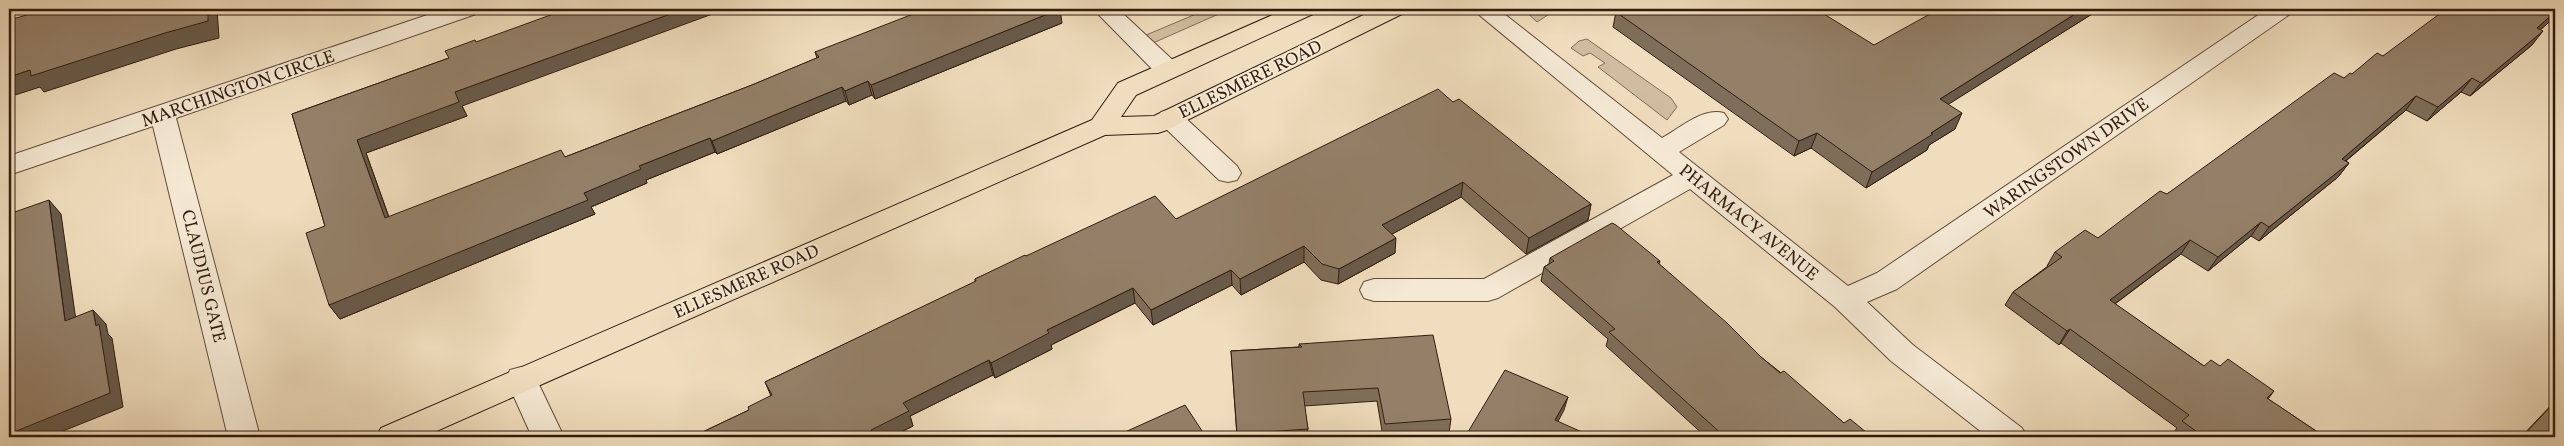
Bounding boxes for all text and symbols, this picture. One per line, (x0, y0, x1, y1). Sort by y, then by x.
street label: ELLESMERE ROAD (1175, 35, 1327, 126)
street label: MARCHINGTON CIRCLE (139, 45, 339, 134)
street label: WARINGSTOWN DRIVE (1979, 92, 2155, 226)
street label: PHARMACY AVENUE (1673, 159, 1823, 288)
street label: CLAUDIUS GATE (174, 207, 231, 346)
street label: ELLESMERE ROAD (670, 239, 823, 326)

